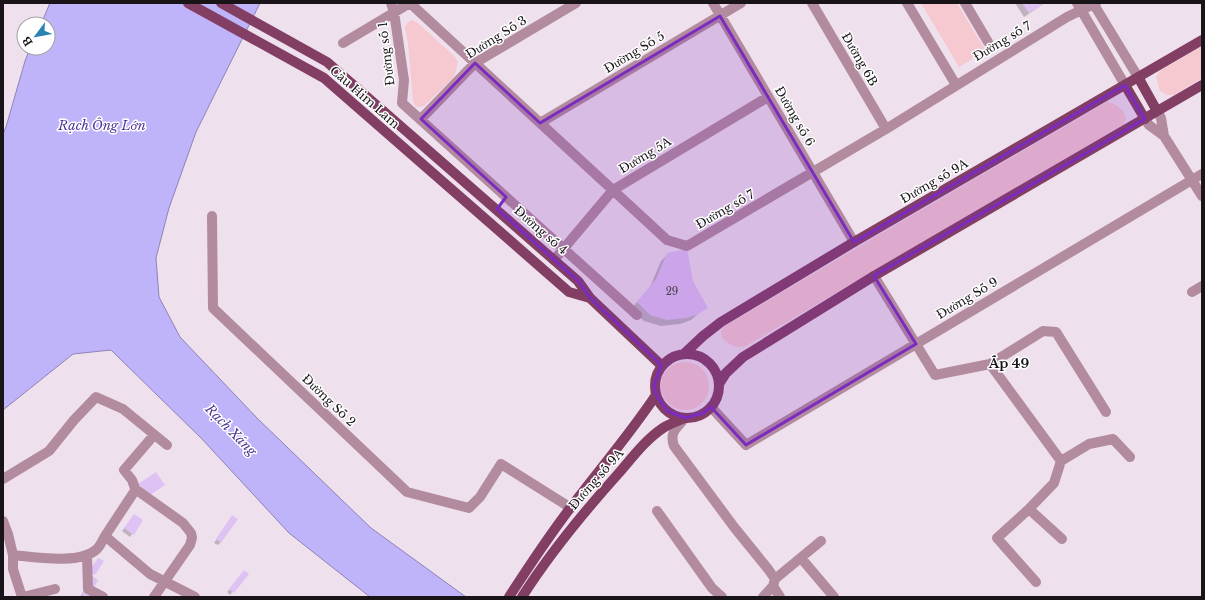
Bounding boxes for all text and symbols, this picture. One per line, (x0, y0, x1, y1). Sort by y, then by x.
street label: Đường Số 3 (463, 12, 529, 62)
north arrow (16, 16, 56, 56)
street label: Đường số 7 (970, 17, 1035, 64)
street label: Đường số 1 (375, 21, 397, 87)
street label: Đường Số 5 (601, 28, 667, 76)
street label: Đường 6B (839, 30, 881, 88)
text: B (19, 34, 36, 49)
street label: Cầu Him Lam (327, 63, 403, 131)
street label: Đường số 6 (772, 83, 818, 149)
water label: Rạch Ông Lớn (57, 117, 146, 134)
street label: Đường 5A (616, 133, 674, 176)
street label: Đường số 9A (897, 155, 971, 206)
street label: Đường số 7 (693, 186, 758, 232)
street label: Đường số 4 (511, 203, 571, 257)
street label: Đường Số 9 (934, 274, 1000, 322)
house number: 29 (666, 285, 678, 298)
district label: Ấp 49 (988, 355, 1029, 372)
street label: Đường Số 2 (299, 371, 359, 429)
water label: Rạch Xáng (201, 400, 261, 460)
street label: Đường số 9A (566, 445, 627, 512)

